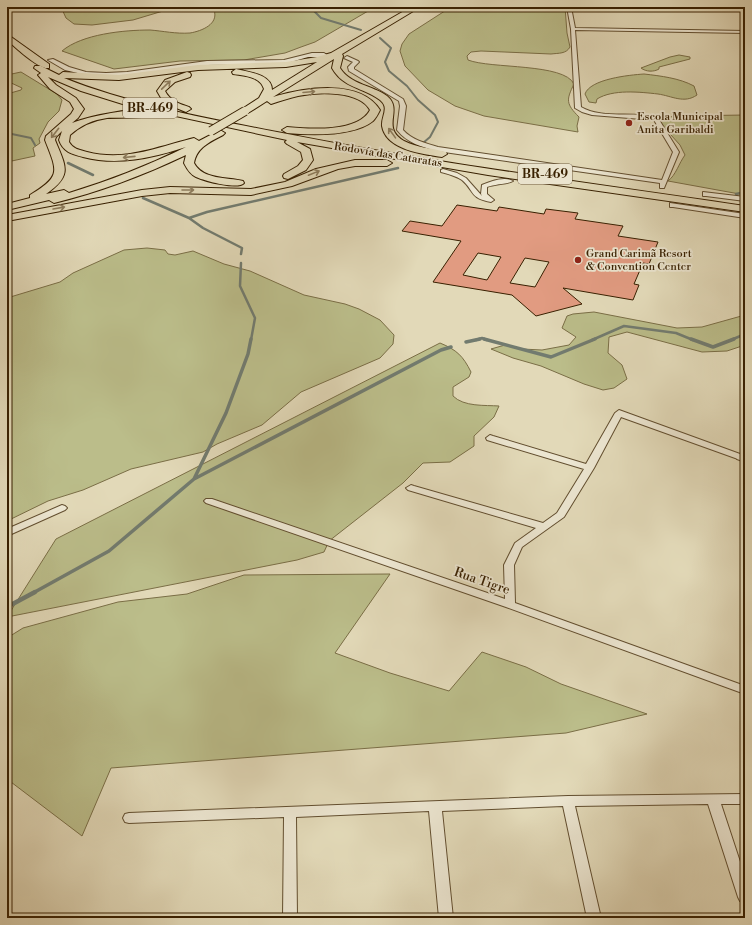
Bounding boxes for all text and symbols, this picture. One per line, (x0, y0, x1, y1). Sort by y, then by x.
one-way arrow (161, 81, 171, 90)
one-way arrow (302, 88, 315, 95)
road number: BR-469 (123, 98, 177, 118)
place label: Escola Municipal Anita Garibaldi (636, 110, 724, 137)
marker: Escola Municipal Anita Garibaldi (624, 118, 634, 128)
one-way arrow (51, 128, 59, 139)
one-way arrow (388, 128, 396, 139)
street label: Rodovía das Cataratas (333, 140, 443, 170)
one-way arrow (123, 154, 136, 161)
road number: BR-469 (518, 164, 572, 184)
one-way arrow (308, 169, 320, 176)
one-way arrow (181, 186, 194, 194)
one-way arrow (52, 204, 65, 212)
place label: Grand Carimã Resort & Convention Center (586, 247, 692, 274)
marker: Grand Carimã Resort & Convention Center (573, 255, 583, 265)
street label: Rua Tigre (452, 564, 512, 598)

